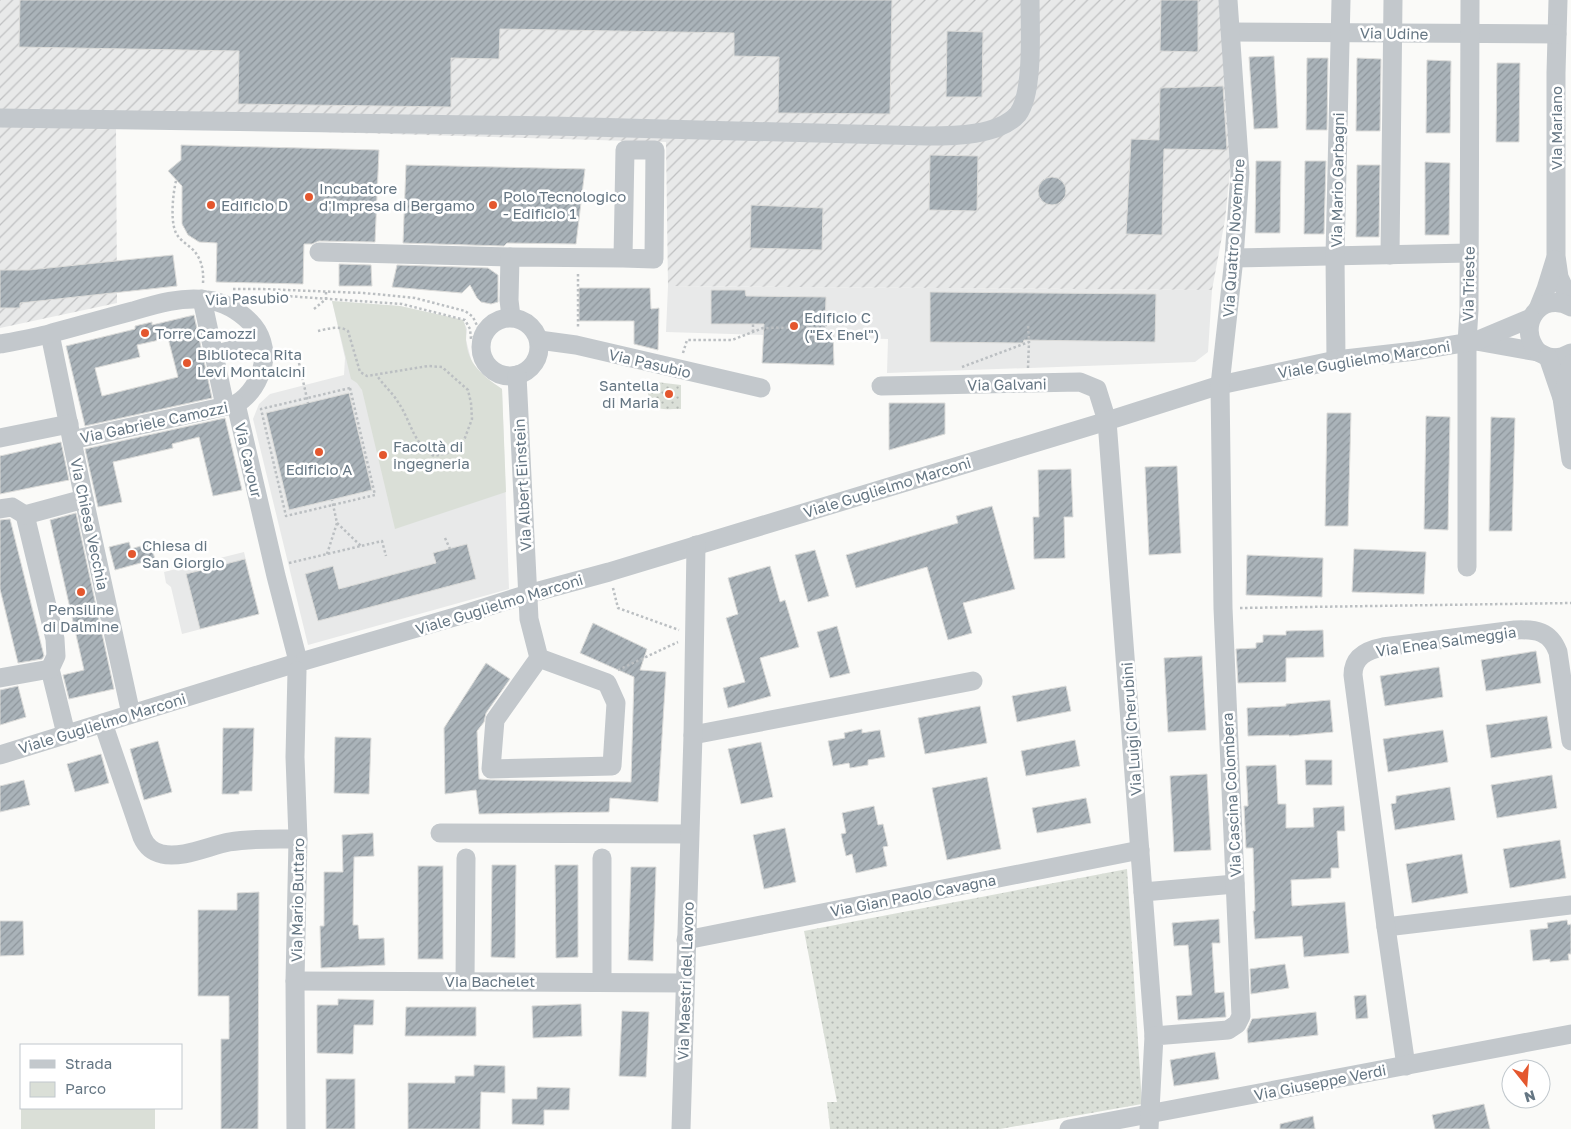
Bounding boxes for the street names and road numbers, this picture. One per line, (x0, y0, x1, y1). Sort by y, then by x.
street label: Via Udine (1360, 23, 1429, 43)
street label: Via Mariano (1547, 86, 1565, 170)
street label: Via Mario Garbagni (1327, 112, 1347, 248)
street label: Via Quattro Novembre (1218, 158, 1248, 318)
street label: Via Trieste (1458, 246, 1478, 322)
street label: Via Pasubio (205, 288, 289, 308)
street label: Viale Guglielmo Marconi (1276, 336, 1452, 382)
street label: Via Pasubio (607, 345, 693, 381)
street label: Via Galvani (967, 374, 1047, 394)
street label: Via Gabriele Camozzi (78, 398, 230, 446)
street label: Via Albert Einstein (510, 418, 534, 552)
street label: Via Cavour (232, 421, 266, 500)
street label: Viale Guglielmo Marconi (801, 453, 973, 521)
street label: Via Chiesa Vecchia (67, 456, 113, 592)
street label: Viale Guglielmo Marconi (413, 570, 585, 638)
street label: Via Enea Salmeggia (1375, 622, 1517, 660)
street label: Via Luigi Cherubini (1117, 661, 1145, 797)
street label: Viale Guglielmo Marconi (16, 689, 188, 757)
street label: Via Cascina Colombera (1218, 712, 1244, 878)
street label: Via Mario Buttaro (287, 838, 307, 962)
street label: Via Gian Paolo Cavagna (829, 870, 997, 920)
street label: Via Maestri del Lavoro (673, 901, 697, 1061)
street label: Via Bachelet (445, 972, 535, 990)
street label: Via Giuseppe Verdi (1252, 1060, 1388, 1104)

